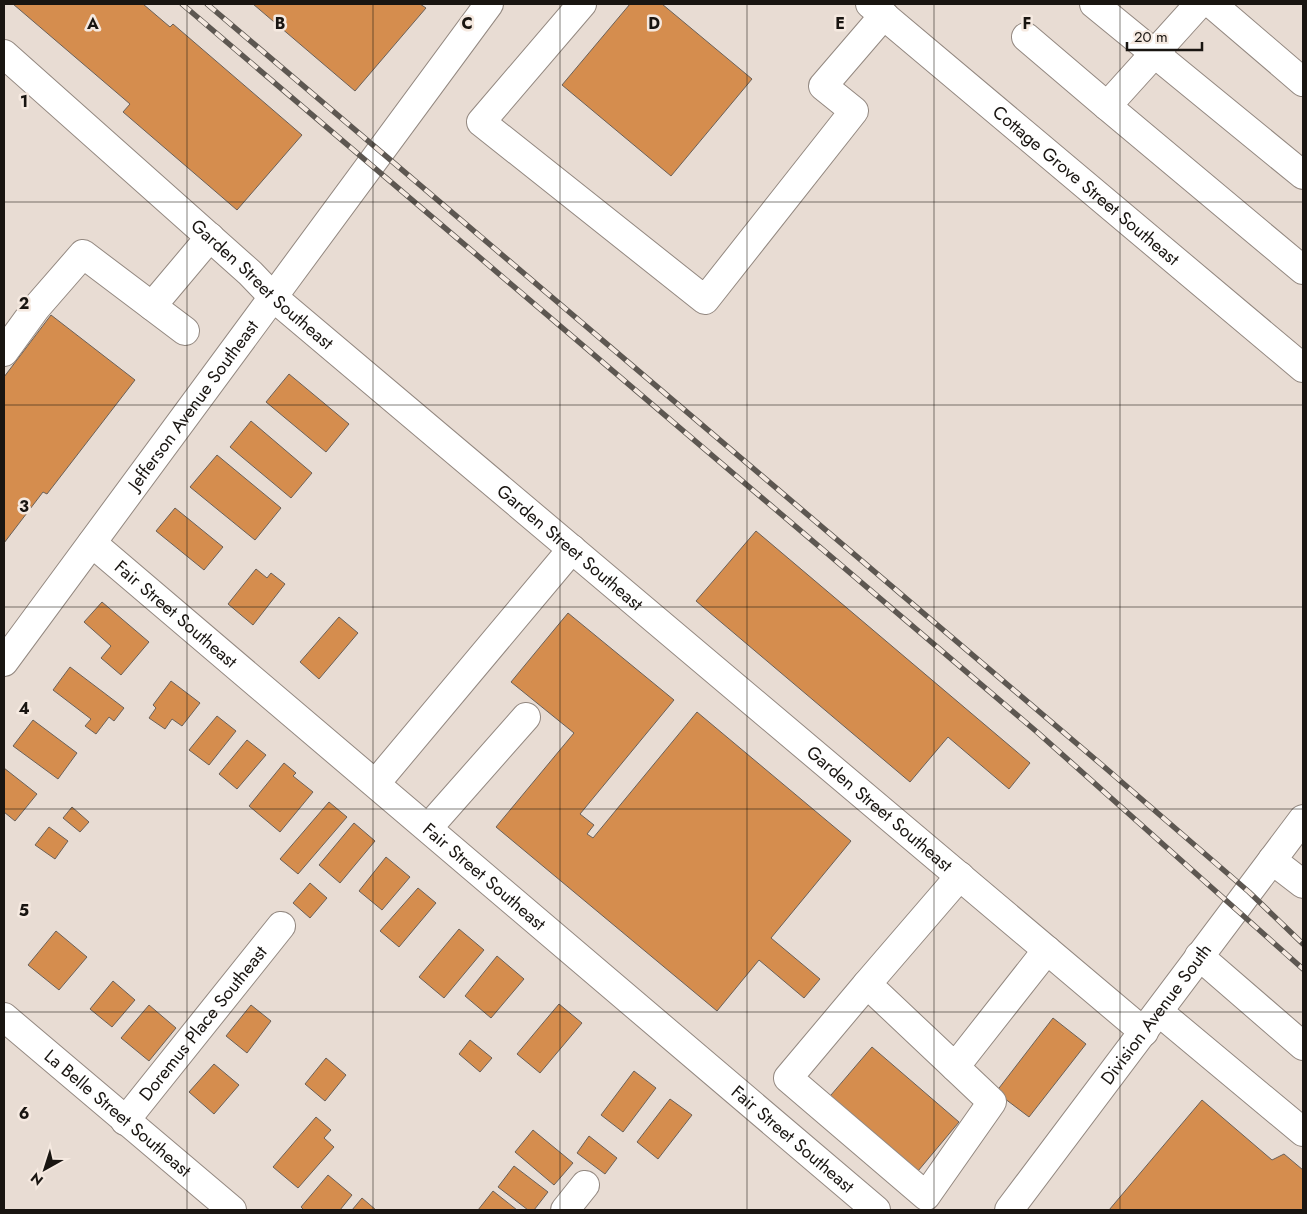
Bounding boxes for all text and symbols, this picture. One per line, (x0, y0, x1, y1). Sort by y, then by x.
text: A (86, 12, 99, 35)
text: B (275, 12, 285, 35)
text: C (461, 12, 473, 35)
text: D (648, 12, 660, 35)
text: E (835, 12, 845, 35)
text: F (1023, 12, 1031, 35)
scale bar (1127, 20, 1202, 52)
text: 20 m (1134, 26, 1168, 48)
text: 1 (20, 90, 28, 113)
street label: Cottage Grove Street Southeast (987, 99, 1185, 272)
street label: Garden Street Southeast (185, 213, 340, 356)
text: 2 (19, 292, 29, 315)
street label: Jefferson Avenue Southeast (121, 314, 265, 497)
street label: Garden Street Southeast (491, 478, 649, 617)
text: 3 (19, 495, 29, 518)
street label: Fair Street Southeast (109, 554, 243, 675)
text: 4 (18, 697, 30, 720)
street label: Garden Street Southeast (801, 739, 959, 878)
street label: Fair Street Southeast (417, 817, 552, 937)
text: 5 (19, 899, 29, 922)
street label: Division Avenue South (1095, 938, 1218, 1090)
street label: Doremus Place Southeast (133, 940, 274, 1106)
street label: La Belle Street Southeast (39, 1043, 197, 1184)
street label: Fair Street Southeast (726, 1079, 860, 1199)
text: 6 (19, 1102, 29, 1125)
north arrow (20, 1144, 70, 1194)
text: N (26, 1168, 47, 1190)

